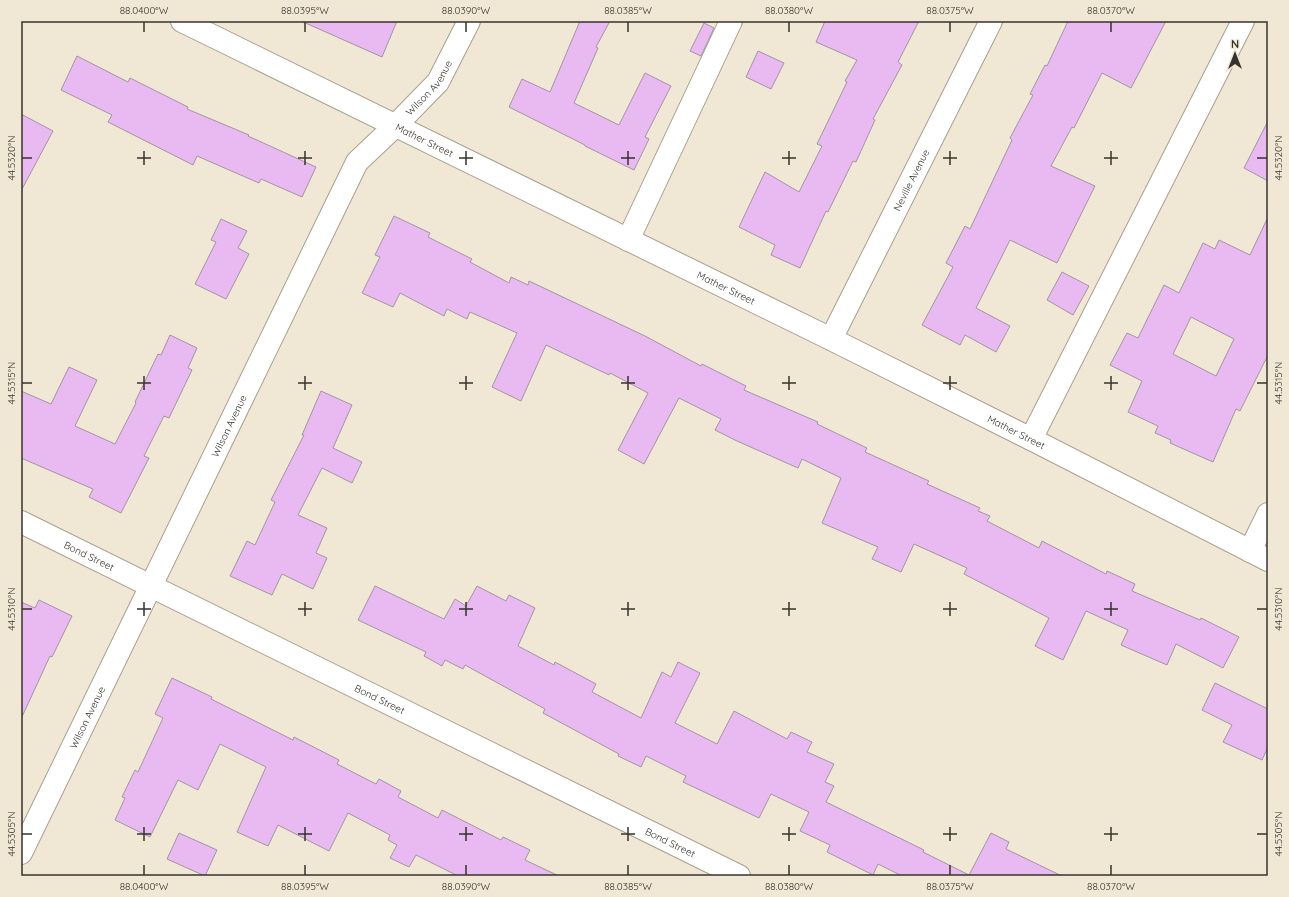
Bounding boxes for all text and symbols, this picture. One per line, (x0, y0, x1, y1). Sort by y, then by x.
text: 88.0400°W (120, 4, 169, 17)
text: 88.0395°W (281, 4, 329, 17)
text: 88.0390°W (442, 4, 490, 17)
text: 88.0385°W (604, 4, 652, 17)
text: 88.0380°W (765, 4, 813, 17)
text: 88.0375°W (926, 4, 974, 17)
text: 88.0370°W (1087, 4, 1135, 17)
north arrow (1215, 34, 1255, 74)
text: N (1231, 37, 1239, 51)
street label: Wilson Avenue (403, 58, 455, 118)
street label: Mather Street (393, 120, 456, 160)
text: 44.5320°N (5, 135, 18, 181)
text: 44.5320°N (1272, 135, 1285, 181)
street label: Neville Avenue (890, 147, 932, 213)
street label: Mather Street (695, 268, 758, 308)
text: 44.5315°N (5, 362, 18, 404)
text: 44.5315°N (1272, 362, 1285, 404)
street label: Wilson Avenue (208, 392, 250, 459)
street label: Mather Street (985, 412, 1048, 452)
street label: Bond Street (62, 538, 117, 574)
text: 44.5310°N (5, 587, 18, 631)
text: 44.5310°N (1272, 587, 1285, 631)
street label: Bond Street (352, 681, 408, 717)
street label: Wilson Avenue (66, 684, 108, 750)
text: 44.5305°N (5, 811, 18, 857)
text: 44.5305°N (1272, 811, 1285, 857)
street label: Bond Street (643, 824, 698, 860)
text: 88.0400°W (120, 880, 169, 893)
text: 88.0395°W (281, 880, 329, 893)
text: 88.0390°W (442, 880, 490, 893)
text: 88.0385°W (604, 880, 652, 893)
text: 88.0380°W (765, 880, 813, 893)
text: 88.0375°W (926, 880, 974, 893)
text: 88.0370°W (1087, 880, 1135, 893)

